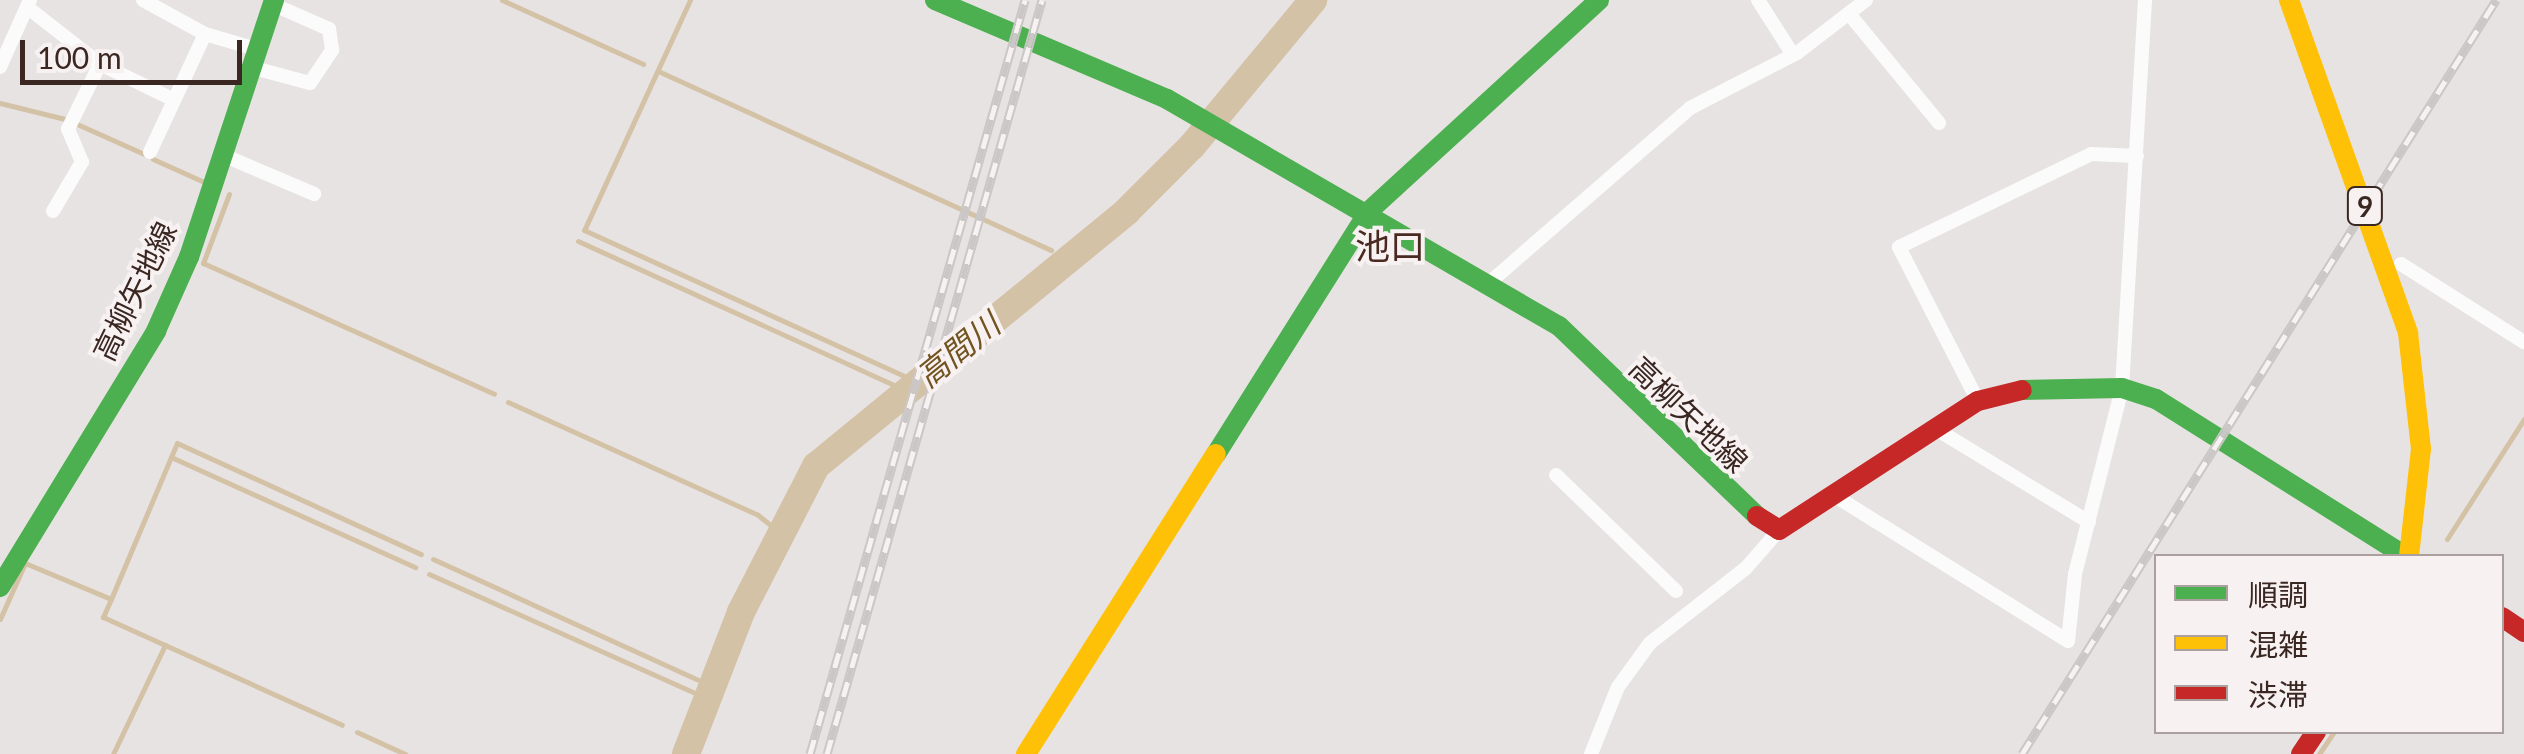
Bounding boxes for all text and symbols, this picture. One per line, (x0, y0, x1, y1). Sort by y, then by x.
scale bar (25, 20, 248, 82)
text: 100 m (37, 39, 122, 75)
road number: 9 (2345, 183, 2385, 229)
street label: 高柳矢地線 (85, 216, 183, 366)
district label: 池口 (1355, 224, 1425, 266)
water label: 高間川 (909, 305, 1007, 395)
street label: 高柳矢地線 (1623, 349, 1755, 479)
legend (2154, 554, 2504, 734)
text: 順調 (2248, 576, 2308, 612)
text: 混雑 (2248, 626, 2308, 662)
text: 渋滞 (2248, 676, 2308, 712)

